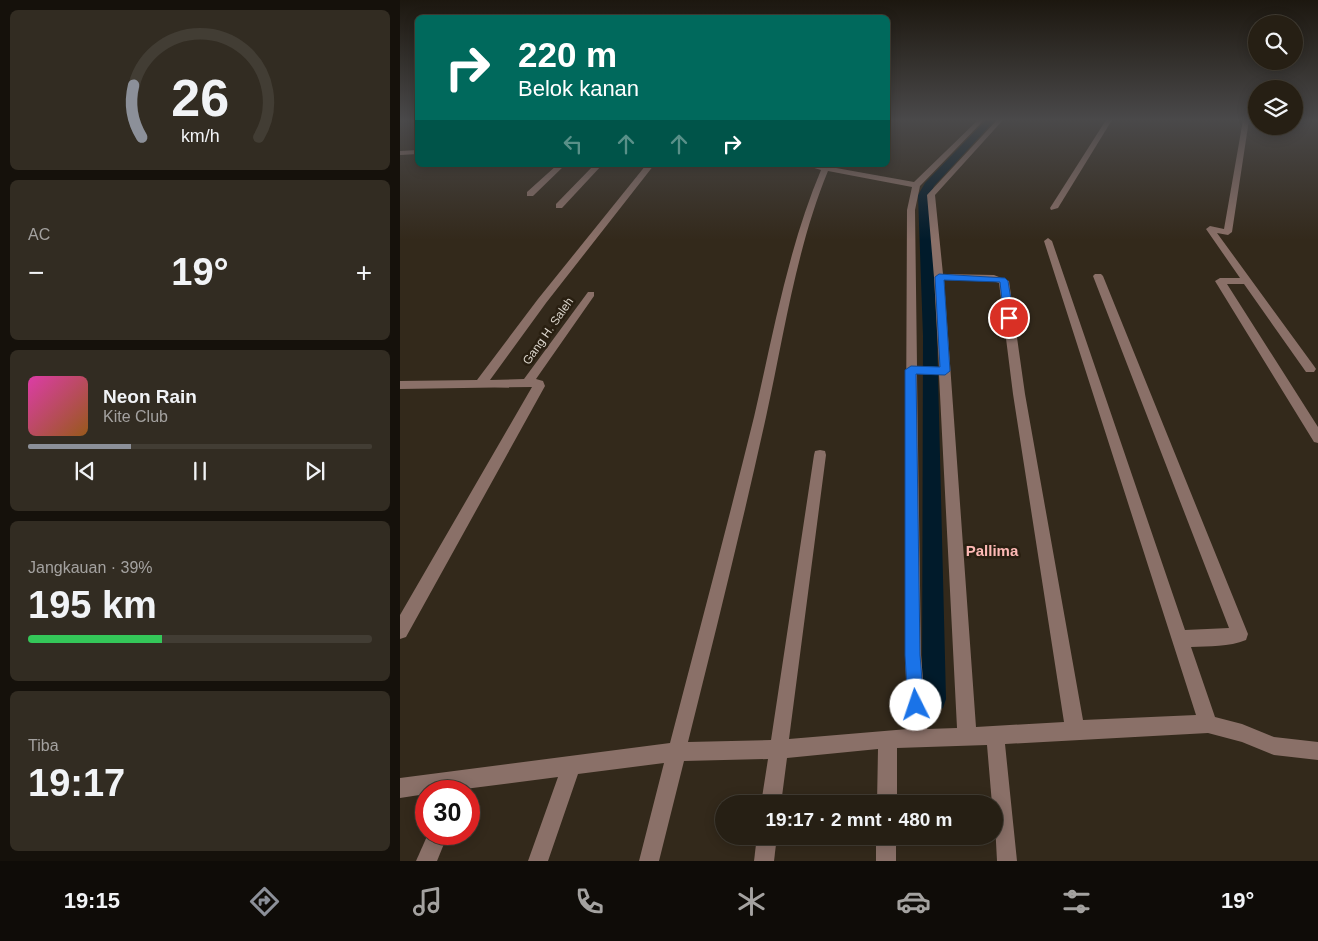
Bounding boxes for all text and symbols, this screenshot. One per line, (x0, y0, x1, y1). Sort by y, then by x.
map controls (1248, 15, 1303, 135)
button: search (1248, 15, 1303, 70)
icon: right (435, 35, 500, 100)
text: 220 m (518, 35, 617, 74)
text: 26 (171, 69, 229, 127)
text: Belok kanan (518, 76, 639, 101)
button: layers (1248, 80, 1303, 135)
text: km/h (181, 126, 219, 146)
icon: left (559, 130, 587, 158)
icon: ahead (612, 130, 640, 158)
icon: ahead (665, 130, 693, 158)
icon: right (718, 130, 746, 158)
text: AC (28, 226, 50, 243)
text: 19° (171, 251, 229, 293)
text: − (28, 257, 44, 288)
text: + (356, 257, 372, 288)
street label: Gang H. Saleh (520, 295, 576, 367)
pin (988, 297, 1030, 339)
icon: arrive (995, 304, 1023, 332)
text: Neon Rain (103, 386, 197, 407)
text: Kite Club (103, 408, 168, 425)
icon: previous (71, 457, 99, 485)
icon: pause (186, 457, 214, 485)
icon: next (301, 457, 329, 485)
district label: Pallima (966, 542, 1019, 559)
text: Jangkauan · 39% (28, 559, 153, 576)
text: 195 km (28, 584, 157, 626)
position arrow (889, 678, 941, 730)
text: Tiba (28, 737, 59, 754)
text: 19:17 (28, 762, 125, 804)
speed limit sign: 30 (415, 780, 480, 845)
text: 19:17 · 2 mnt · 480 m (766, 809, 952, 830)
icon: directions (247, 884, 282, 919)
icon: music (410, 884, 445, 919)
icon: phone (572, 884, 607, 919)
icon: climate (734, 884, 769, 919)
icon: car (896, 884, 931, 919)
icon: filters (1059, 884, 1094, 919)
text: 19:15 (64, 888, 120, 913)
text: 19° (1221, 888, 1254, 913)

